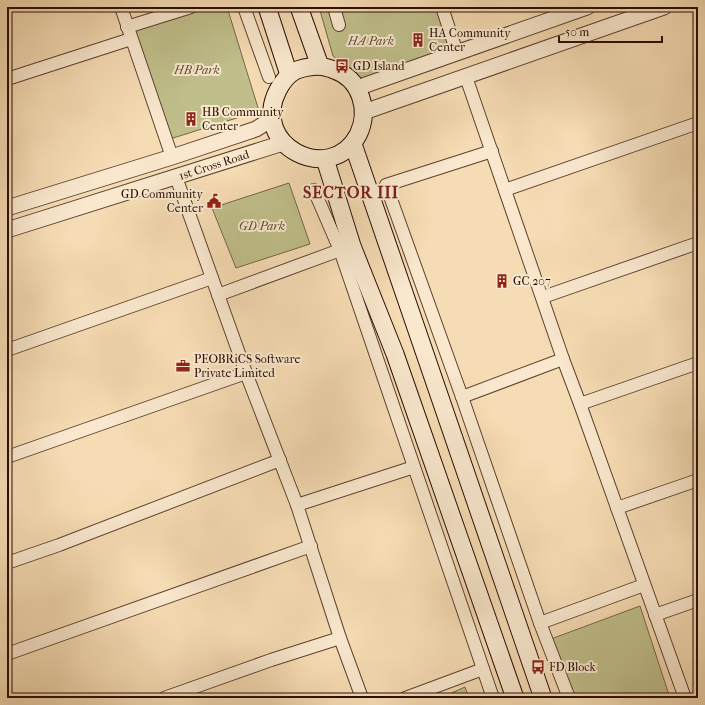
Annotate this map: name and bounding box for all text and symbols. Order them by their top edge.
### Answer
scale bar [559,18,662,44]
text: 50 m [565,25,589,39]
place label: HA Community Center [429,26,511,54]
building icon: HA Community Center [410,32,426,48]
park label: HA Park [347,34,394,48]
bus stop icon: GD Island [334,58,350,74]
place label: GD Island [353,59,405,73]
park label: HB Park [173,63,220,77]
place label: HB Community Center [202,105,284,133]
building icon: HB Community Center [183,111,199,127]
street label: 1st Cross Road [177,147,251,183]
district label: SECTOR III [303,183,399,202]
place label: GD Community Center [121,187,204,215]
public building icon: GD Community Center [206,193,222,209]
park label: GD Park [239,219,285,233]
building icon: GC 207 [494,273,510,289]
place label: GC 207 [513,274,551,288]
place label: PEOBRiCS Software Private Limited [194,352,300,380]
office icon: PEOBRiCS Software Private Limited [175,358,191,374]
bus stop icon: FD Block [530,659,546,675]
place label: FD Block [549,660,597,674]

